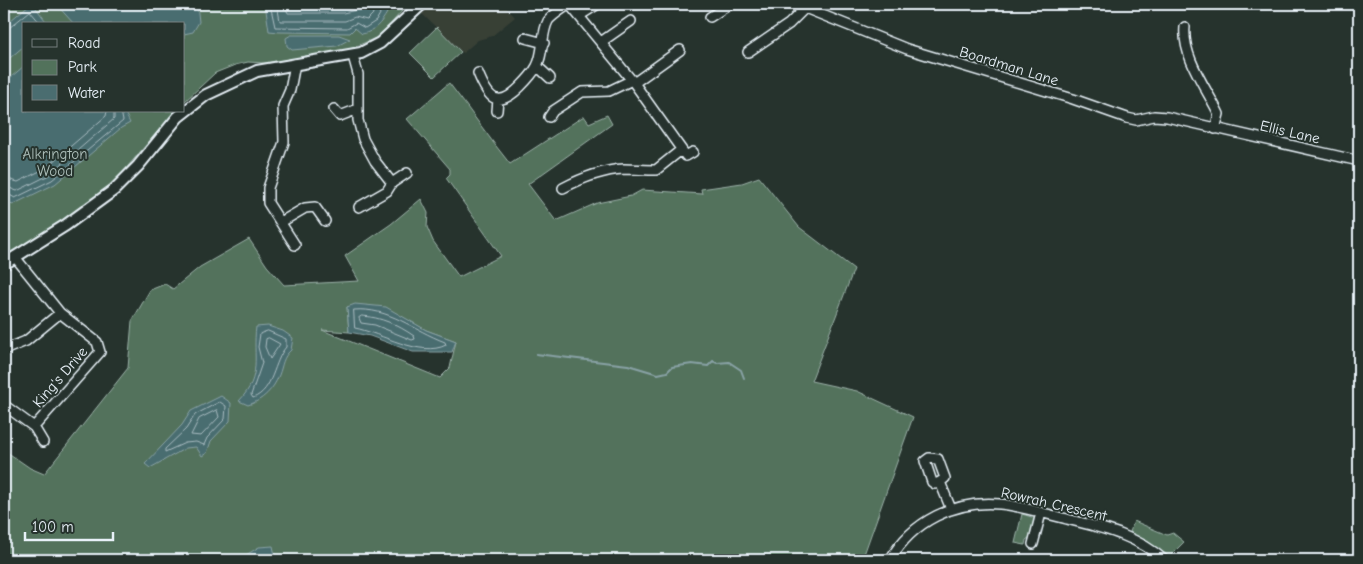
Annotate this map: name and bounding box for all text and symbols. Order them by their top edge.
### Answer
legend [22,22,185,112]
text: Road [68,34,100,52]
street label: Boardman Lane [957,42,1061,90]
text: Park [68,58,97,76]
text: Water [68,84,105,102]
street label: Ellis Lane [1258,116,1322,148]
park label: Alkrington Wood [23,145,87,180]
street label: King's Drive [29,343,92,411]
street label: Rowrah Crescent [999,483,1109,525]
scale bar [25,509,112,541]
text: 100 m [32,518,74,536]

